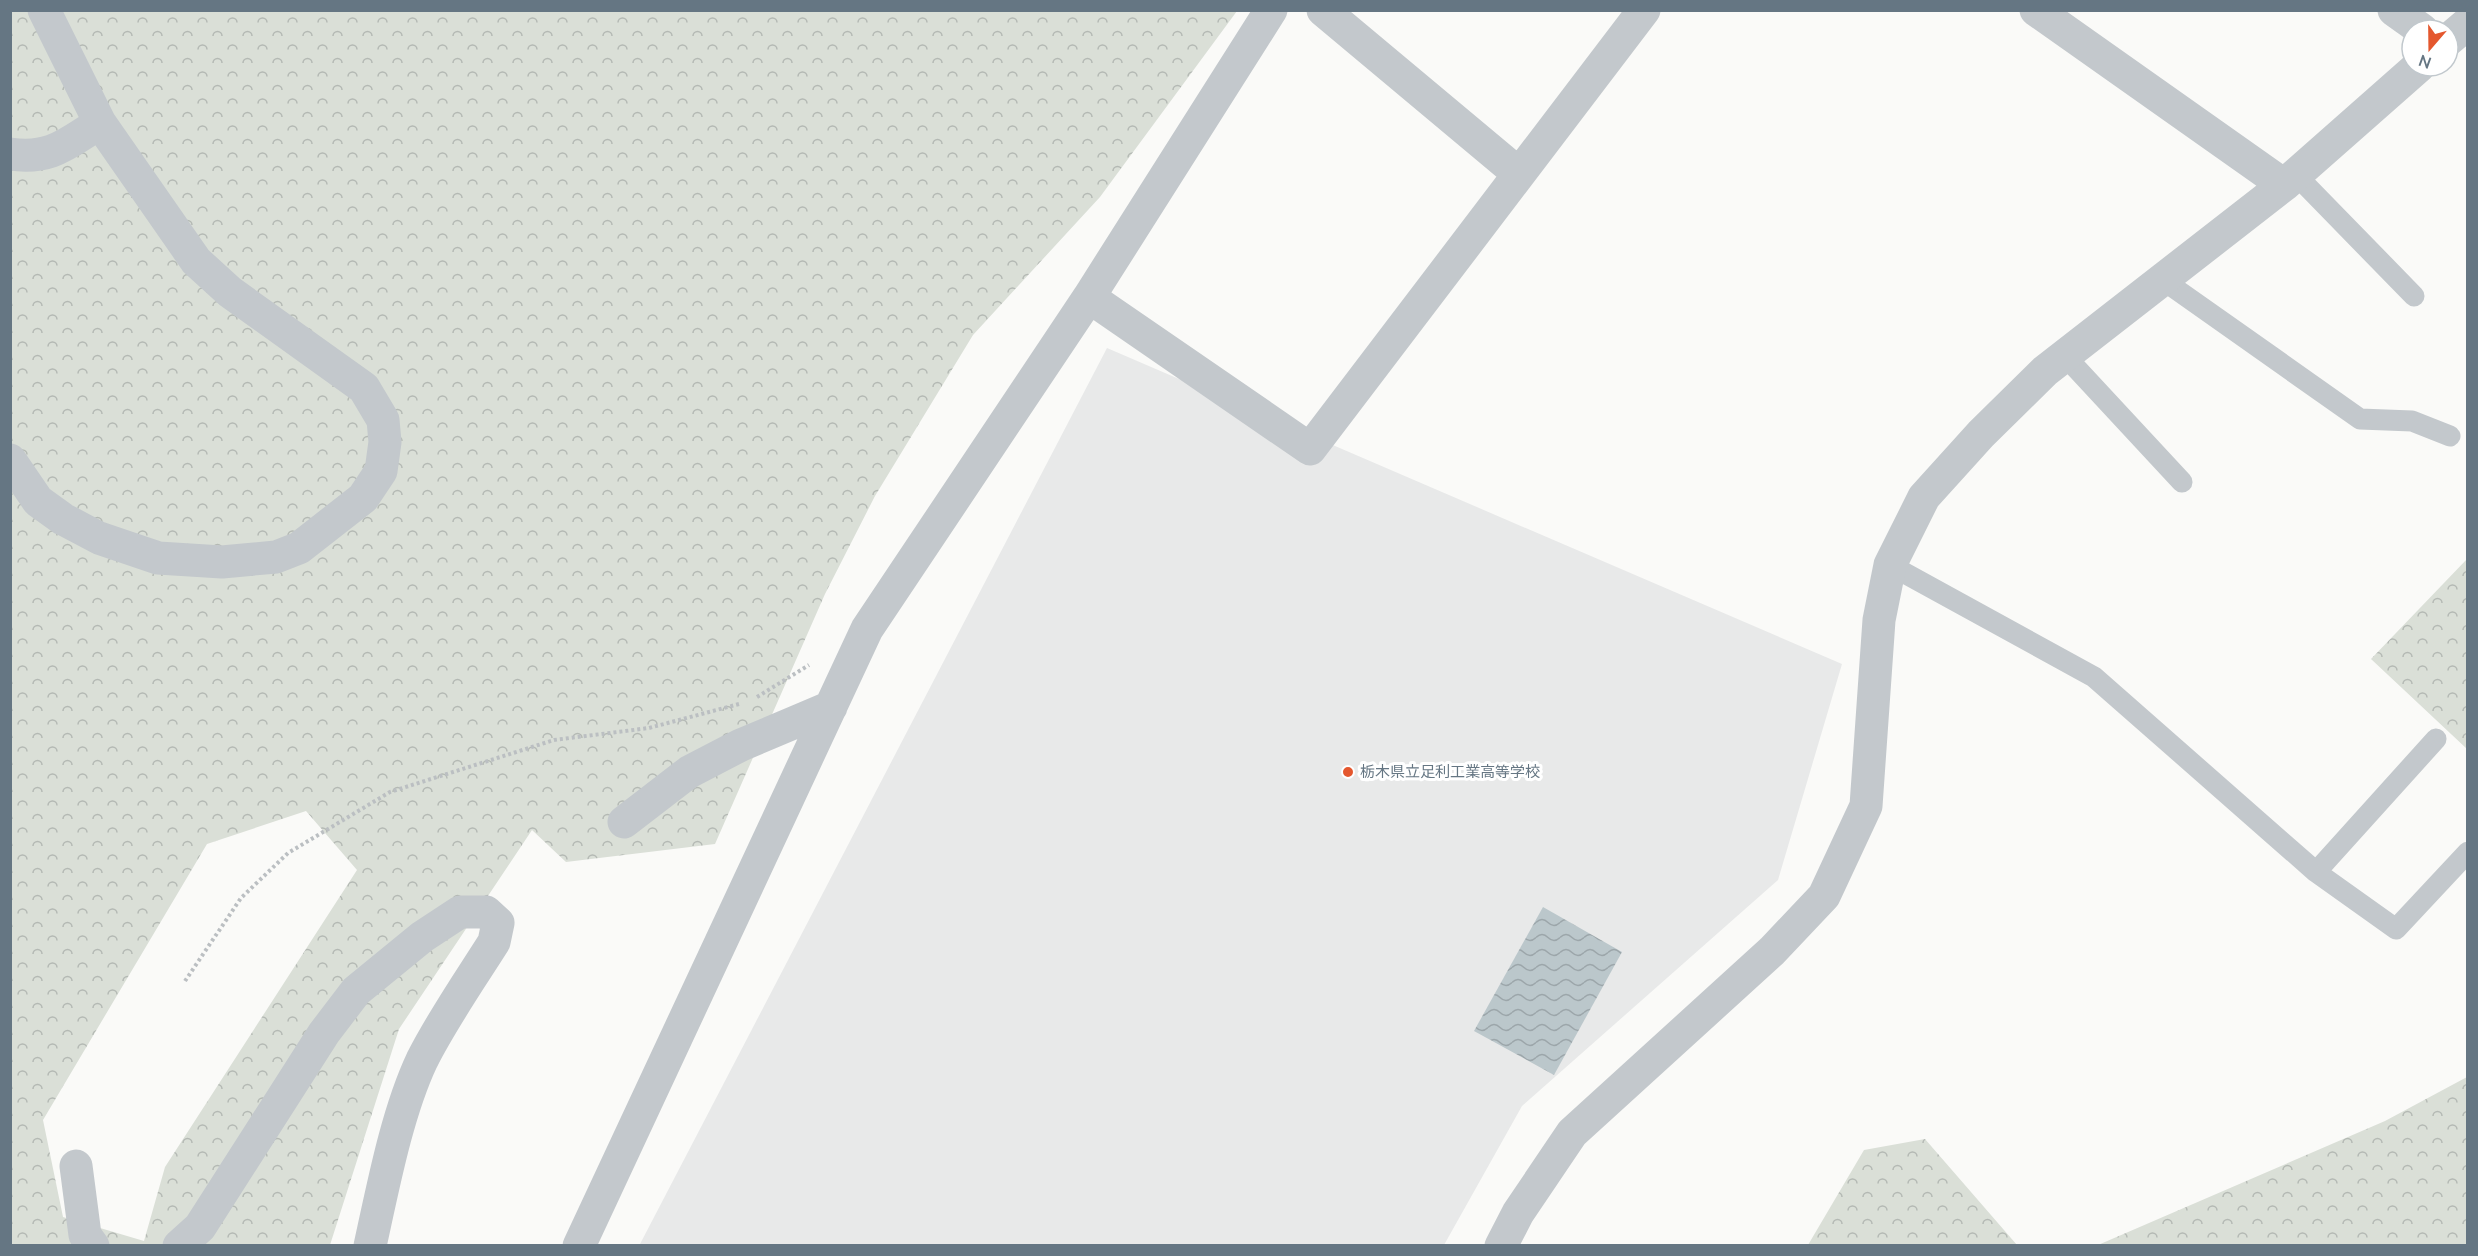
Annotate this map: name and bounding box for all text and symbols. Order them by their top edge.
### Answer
north arrow [2400,18,2460,78]
text: N [2416,49,2435,74]
place label: 栃木県立足利工業高等学校 [1360,762,1540,782]
marker: 栃木県立足利工業高等学校 [1341,765,1355,779]

